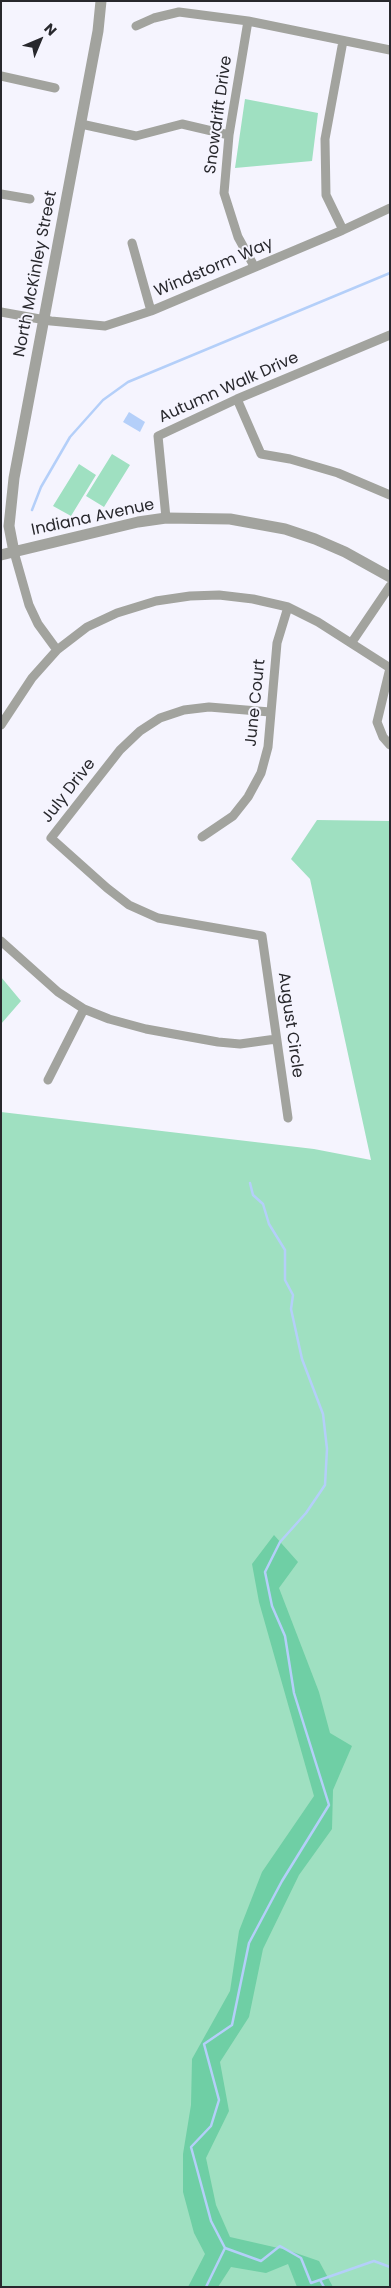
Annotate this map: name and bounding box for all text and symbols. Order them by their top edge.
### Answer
north arrow [15,15,65,65]
text: N [40,19,61,40]
street label: Snowdrift Drive [201,55,237,175]
street label: North McKinley Street [10,189,62,359]
street label: Windstorm Way [152,234,276,302]
street label: Autumn Walk Drive [156,349,302,427]
street label: Indiana Avenue [30,496,156,540]
street label: June Court [242,658,270,748]
street label: July Drive [38,755,100,827]
street label: August Circle [273,971,307,1079]

